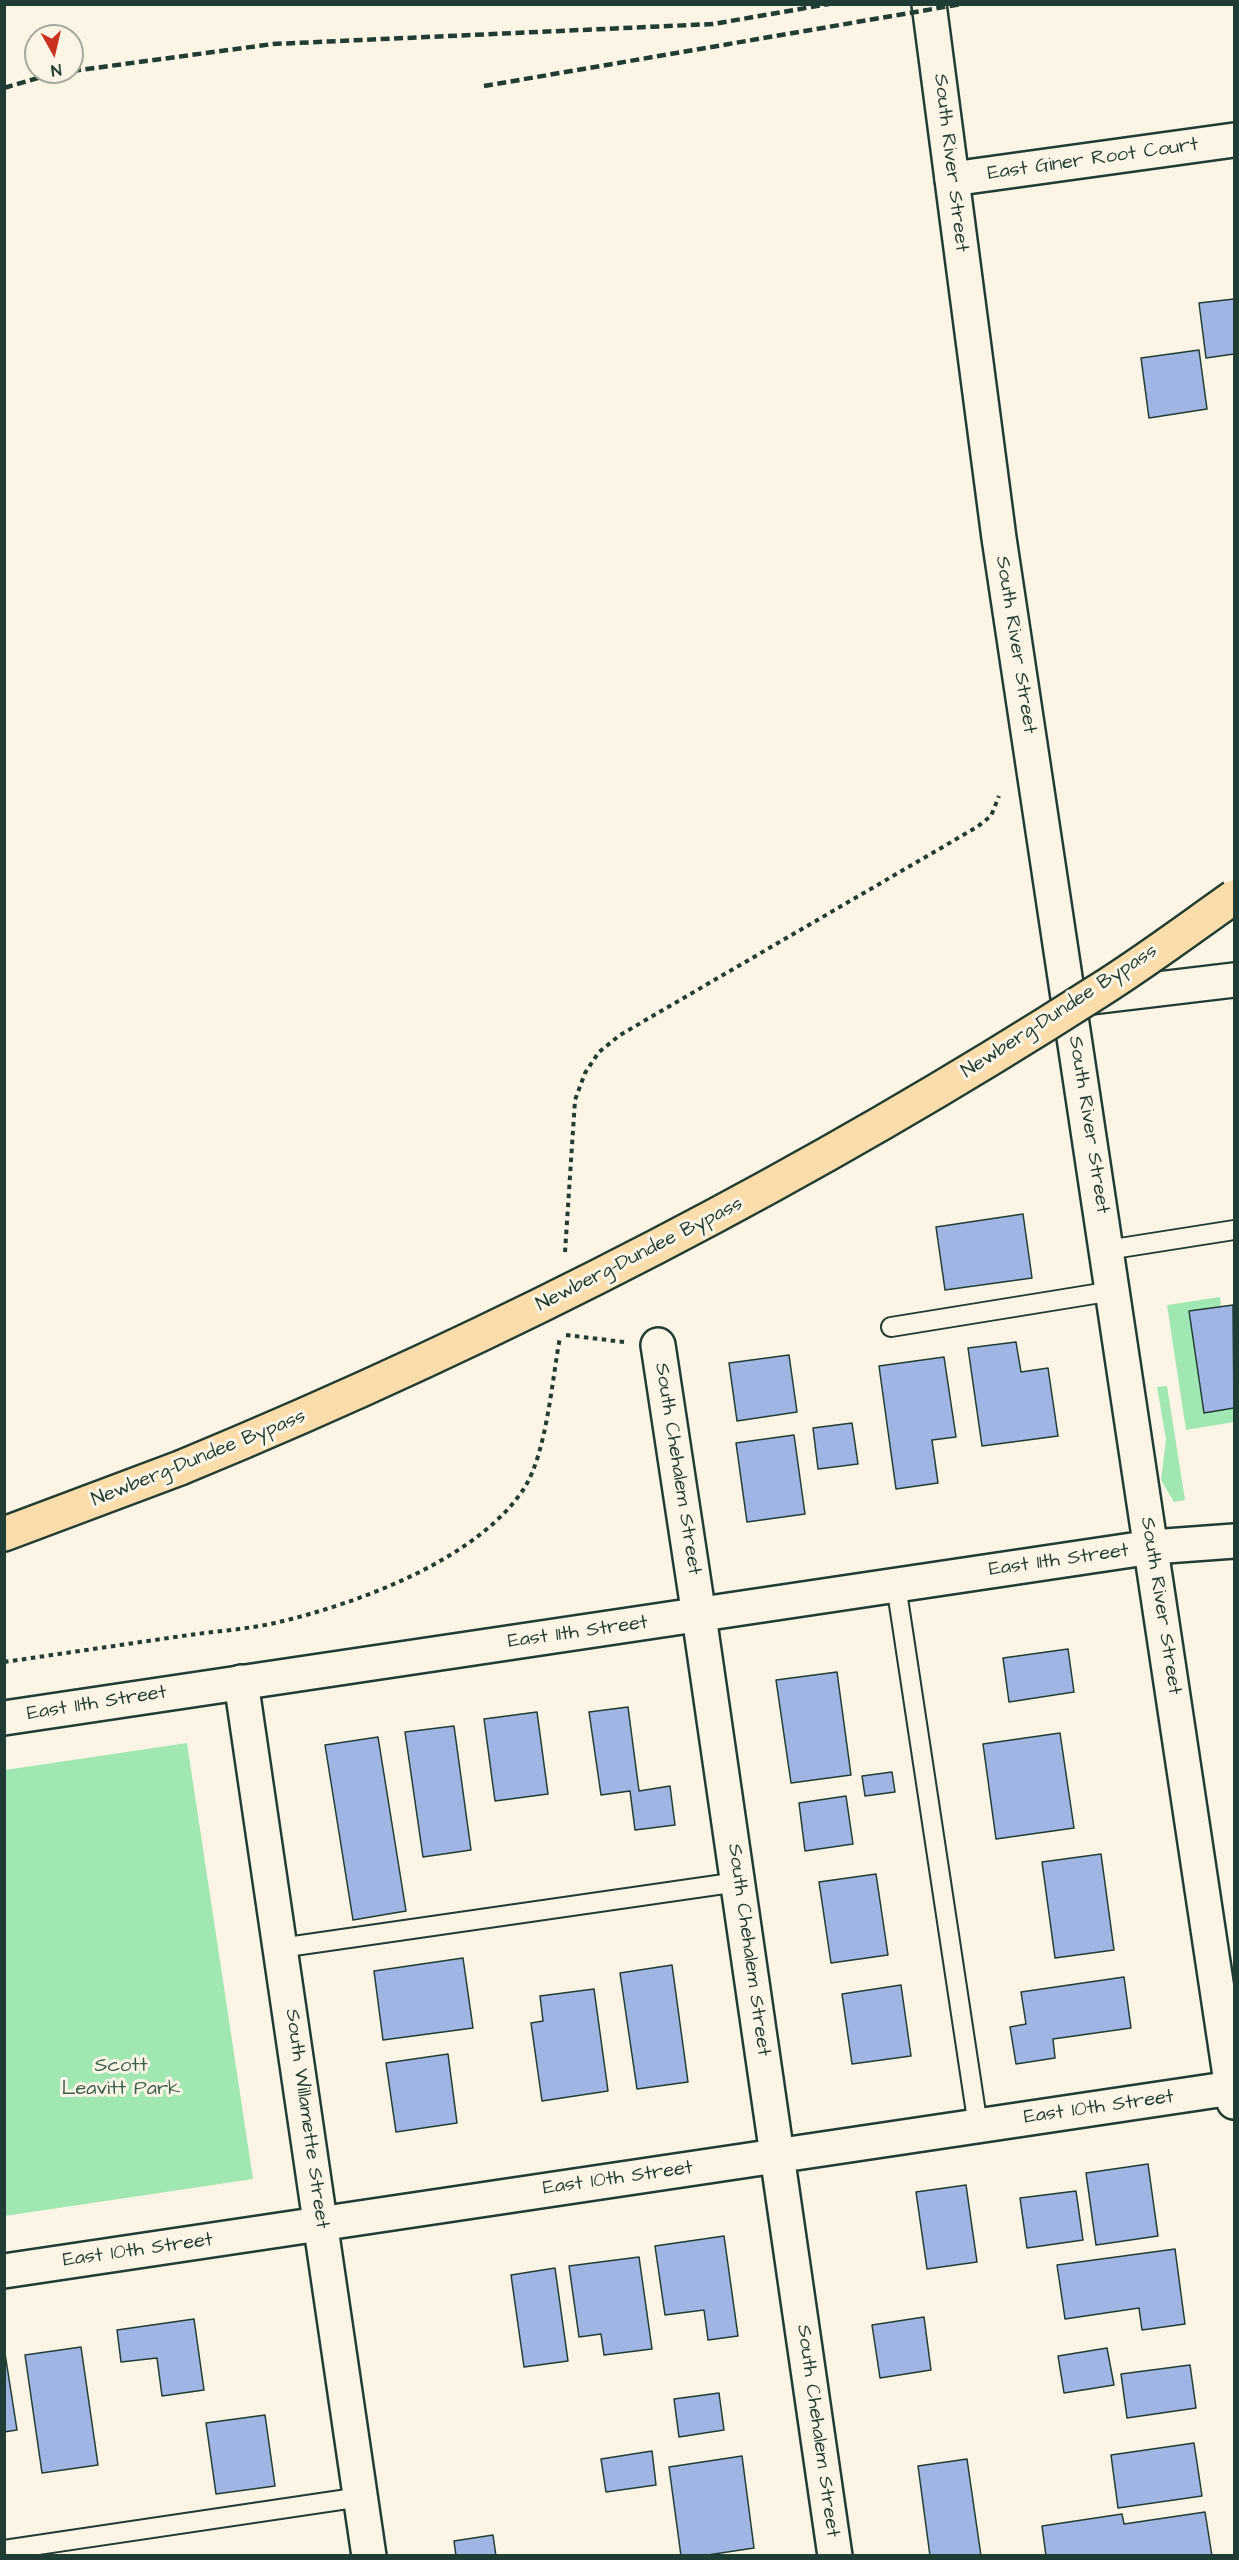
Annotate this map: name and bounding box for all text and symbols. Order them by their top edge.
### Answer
north arrow [24,24,84,84]
text: N [50,58,63,81]
street label: South River Street [927,72,973,254]
street label: East Giner Root Court [986,133,1200,187]
street label: South River Street [989,554,1041,736]
street label: Newberg-Dundee Bypass [958,940,1162,1084]
street label: South River Street [1062,1034,1114,1216]
street label: Newberg-Dundee Bypass [533,1192,747,1318]
street label: South Chehalem Street [648,1361,706,1577]
street label: Newberg-Dundee Bypass [88,1405,310,1513]
street label: South River Street [1134,1515,1186,1697]
street label: East 11th Street [988,1539,1130,1583]
street label: East 11th Street [507,1611,649,1655]
street label: East 11th Street [26,1681,168,1727]
street label: South Chehalem Street [721,1842,775,2058]
street label: South Willamette Street [279,2008,333,2230]
park label: Scott Leavitt Park [62,2055,180,2102]
street label: East 10th Street [1023,2086,1175,2130]
street label: East 10th Street [542,2157,694,2201]
street label: East 10th Street [62,2229,214,2273]
street label: South Chehalem Street [790,2323,844,2539]

